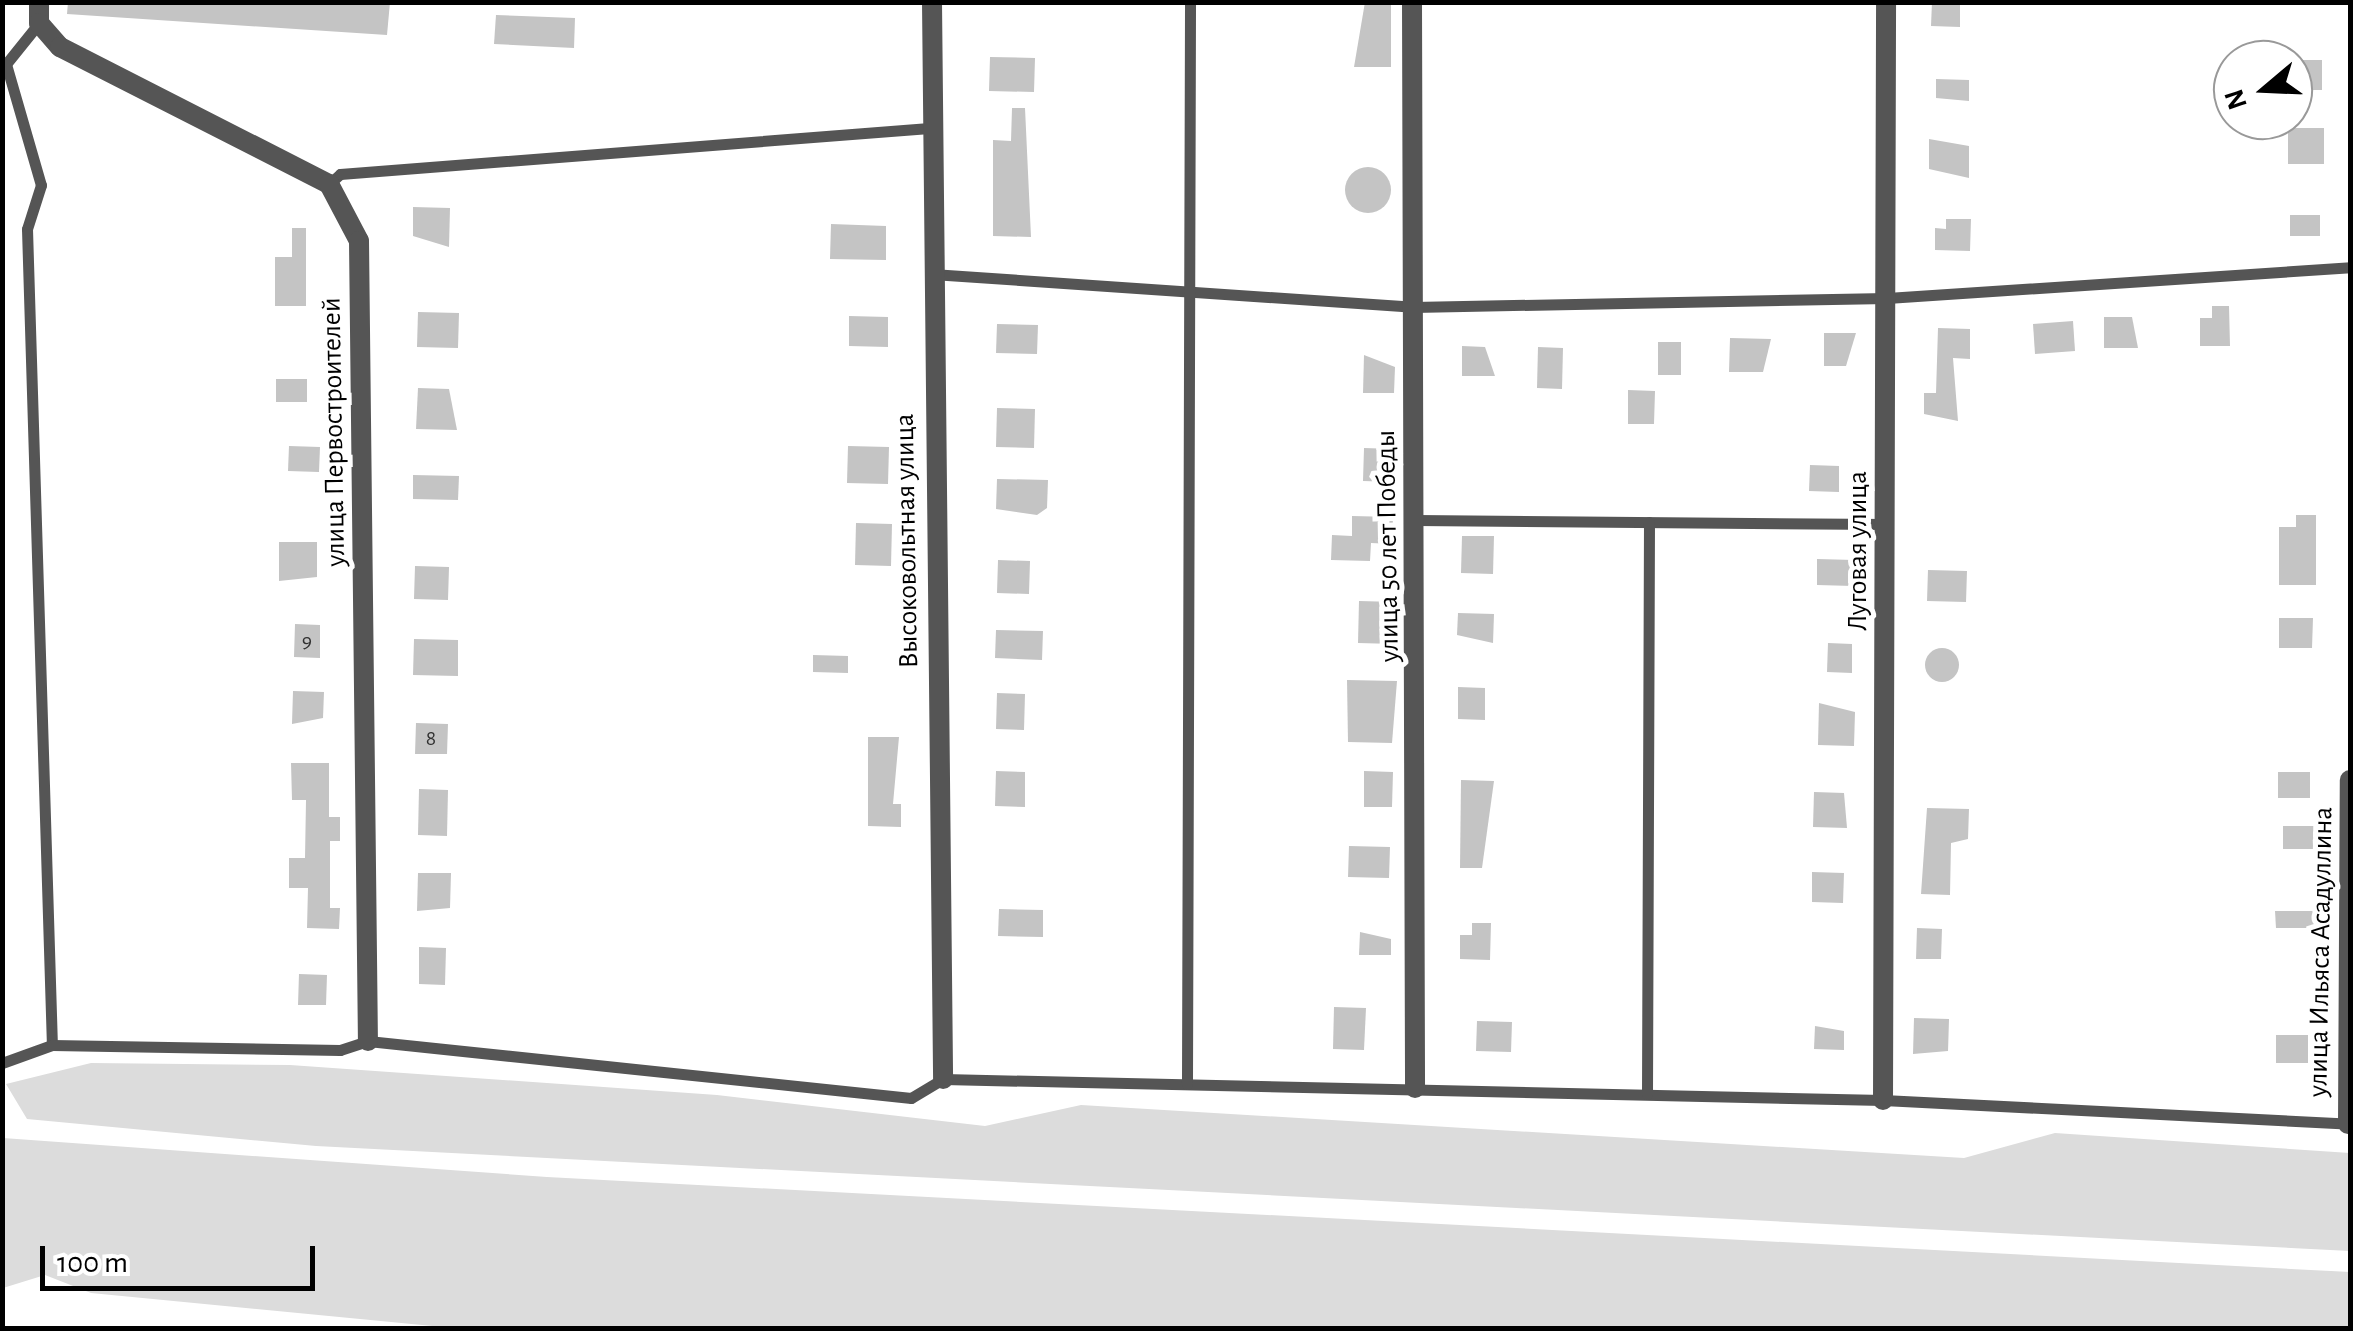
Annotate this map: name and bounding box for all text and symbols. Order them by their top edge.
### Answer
north arrow [2213,40,2313,140]
text: N [2220,85,2253,113]
street label: улица Первостроителей [315,297,353,567]
street label: Высоковольтная улица [888,413,926,669]
street label: улица 50 лет Победы [1369,429,1407,663]
street label: Луговая улица [1841,471,1875,631]
house number: 9 [302,628,312,654]
house number: 8 [426,726,436,752]
street label: улица Ильяса Асадуллина [2302,807,2340,1097]
scale bar [45,1226,320,1288]
text: 100 m [57,1248,128,1278]

